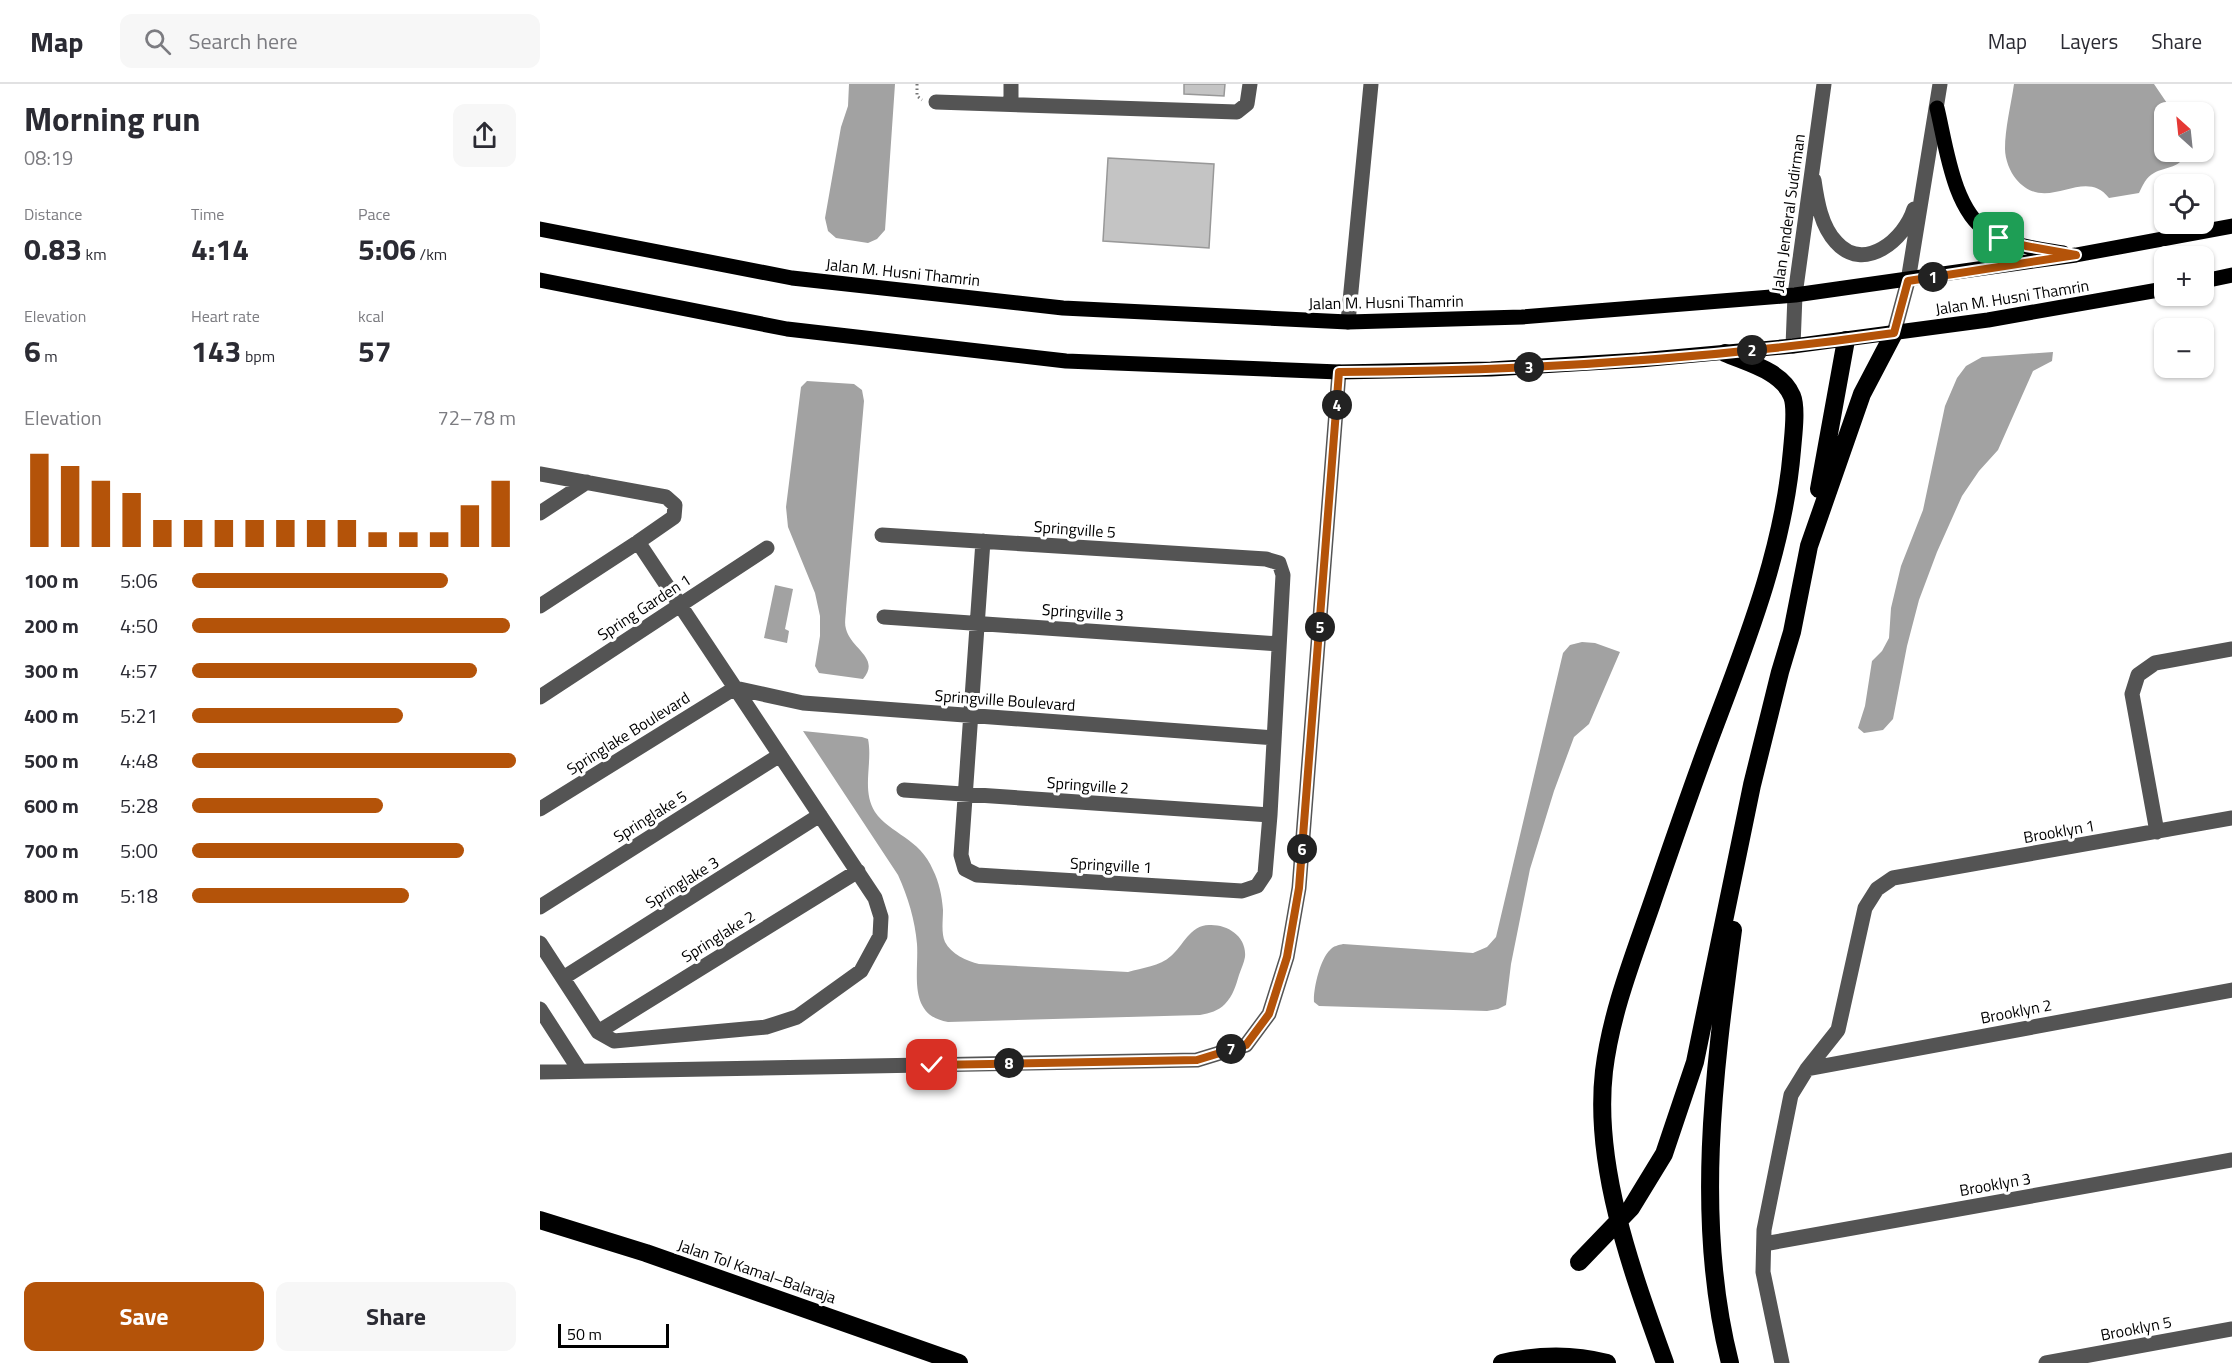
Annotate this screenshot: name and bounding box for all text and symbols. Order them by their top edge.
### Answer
search box [120,14,540,68]
text: Map [30,20,84,63]
text: Search here [189,24,298,58]
icon: search [141,25,174,58]
text: Map [1988,25,2027,57]
text: Layers [2060,25,2118,57]
text: Share [2151,25,2202,57]
text: Morning run [24,94,201,144]
north arrow [2154,102,2214,162]
map controls [2154,102,2214,378]
button: share [453,104,516,167]
street label: Jalan Jenderal Sudirman [1765,132,1811,294]
text: 08:19 [24,142,73,173]
button: locate [2154,174,2214,234]
text: Distance [24,202,82,226]
text: Time [191,202,224,226]
text: Pace [358,202,390,226]
pin [1973,212,2024,263]
icon: arrive [1982,221,2015,254]
text: 0.83 [24,226,82,272]
text: 4:14 [191,226,249,272]
text: 5:06 [358,226,416,272]
text: km [82,242,107,266]
text: /km [416,242,447,266]
button: + [2154,246,2214,306]
street label: Jalan M. Husni Thamrin [825,252,981,292]
pin: 1 [1918,262,1948,292]
text: 1 [1929,265,1937,289]
street label: Jalan M. Husni Thamrin [1933,273,2091,321]
street label: Jalan M. Husni Thamrin [1308,289,1464,315]
text: Elevation [24,304,86,328]
text: Heart rate [191,304,260,328]
text: kcal [358,304,384,328]
button: − [2154,318,2214,378]
text: 6 [24,328,41,374]
text: 143 [191,328,241,374]
text: 57 [358,328,392,374]
pin: 2 [1737,335,1767,365]
text: 2 [1748,338,1756,362]
text: m [41,344,58,368]
text: bpm [241,344,275,368]
pin: 3 [1514,352,1544,382]
text: 3 [1525,355,1533,379]
pin: 4 [1322,390,1352,420]
text: 4 [1333,393,1341,417]
text: Elevation [24,402,102,433]
text: 72–78 m [437,402,516,433]
street label: Springville 5 [1033,514,1117,544]
text: 100 m [24,565,79,596]
text: 5:06 [120,565,158,596]
street label: Spring Garden 1 [592,568,696,646]
street label: Springville 3 [1041,597,1125,627]
text: 200 m [24,610,79,641]
text: 4:50 [120,610,158,641]
pin: 5 [1305,612,1335,642]
text: 5 [1316,615,1324,639]
text: 300 m [24,655,79,686]
text: 4:57 [120,655,158,686]
street label: Springville Boulevard [934,683,1076,717]
street label: Springlake Boulevard [562,685,694,781]
text: 400 m [24,700,79,731]
text: 5:21 [120,700,158,731]
text: 500 m [24,745,79,776]
text: 4:48 [120,745,158,776]
street label: Springville 2 [1046,770,1130,800]
street label: Springlake 5 [609,784,691,848]
text: 600 m [24,790,79,821]
text: 5:28 [120,790,158,821]
street label: Brooklyn 1 [2021,813,2097,849]
pin: 6 [1287,834,1317,864]
text: 700 m [24,835,79,866]
text: 5:00 [120,835,158,866]
text: 6 [1298,837,1306,861]
street label: Springlake 3 [641,850,723,914]
street label: Springville 1 [1069,851,1153,879]
text: 800 m [24,880,79,911]
text: 5:18 [120,880,158,911]
street label: Springlake 2 [677,904,759,968]
street label: Brooklyn 2 [1978,992,2054,1030]
pin: 7 [1216,1034,1246,1064]
text: 7 [1227,1037,1235,1061]
pin [906,1039,957,1090]
icon: check [915,1048,948,1081]
pin: 8 [994,1048,1024,1078]
text: 8 [1005,1051,1013,1075]
street label: Brooklyn 3 [1957,1166,2033,1202]
street label: Jalan Tol Kamal–Balaraja [675,1233,839,1309]
button: Save [24,1282,264,1351]
button: Share [276,1282,516,1351]
street label: Brooklyn 5 [2098,1309,2174,1347]
scale bar [558,1321,669,1348]
text: 50 m [567,1322,602,1346]

